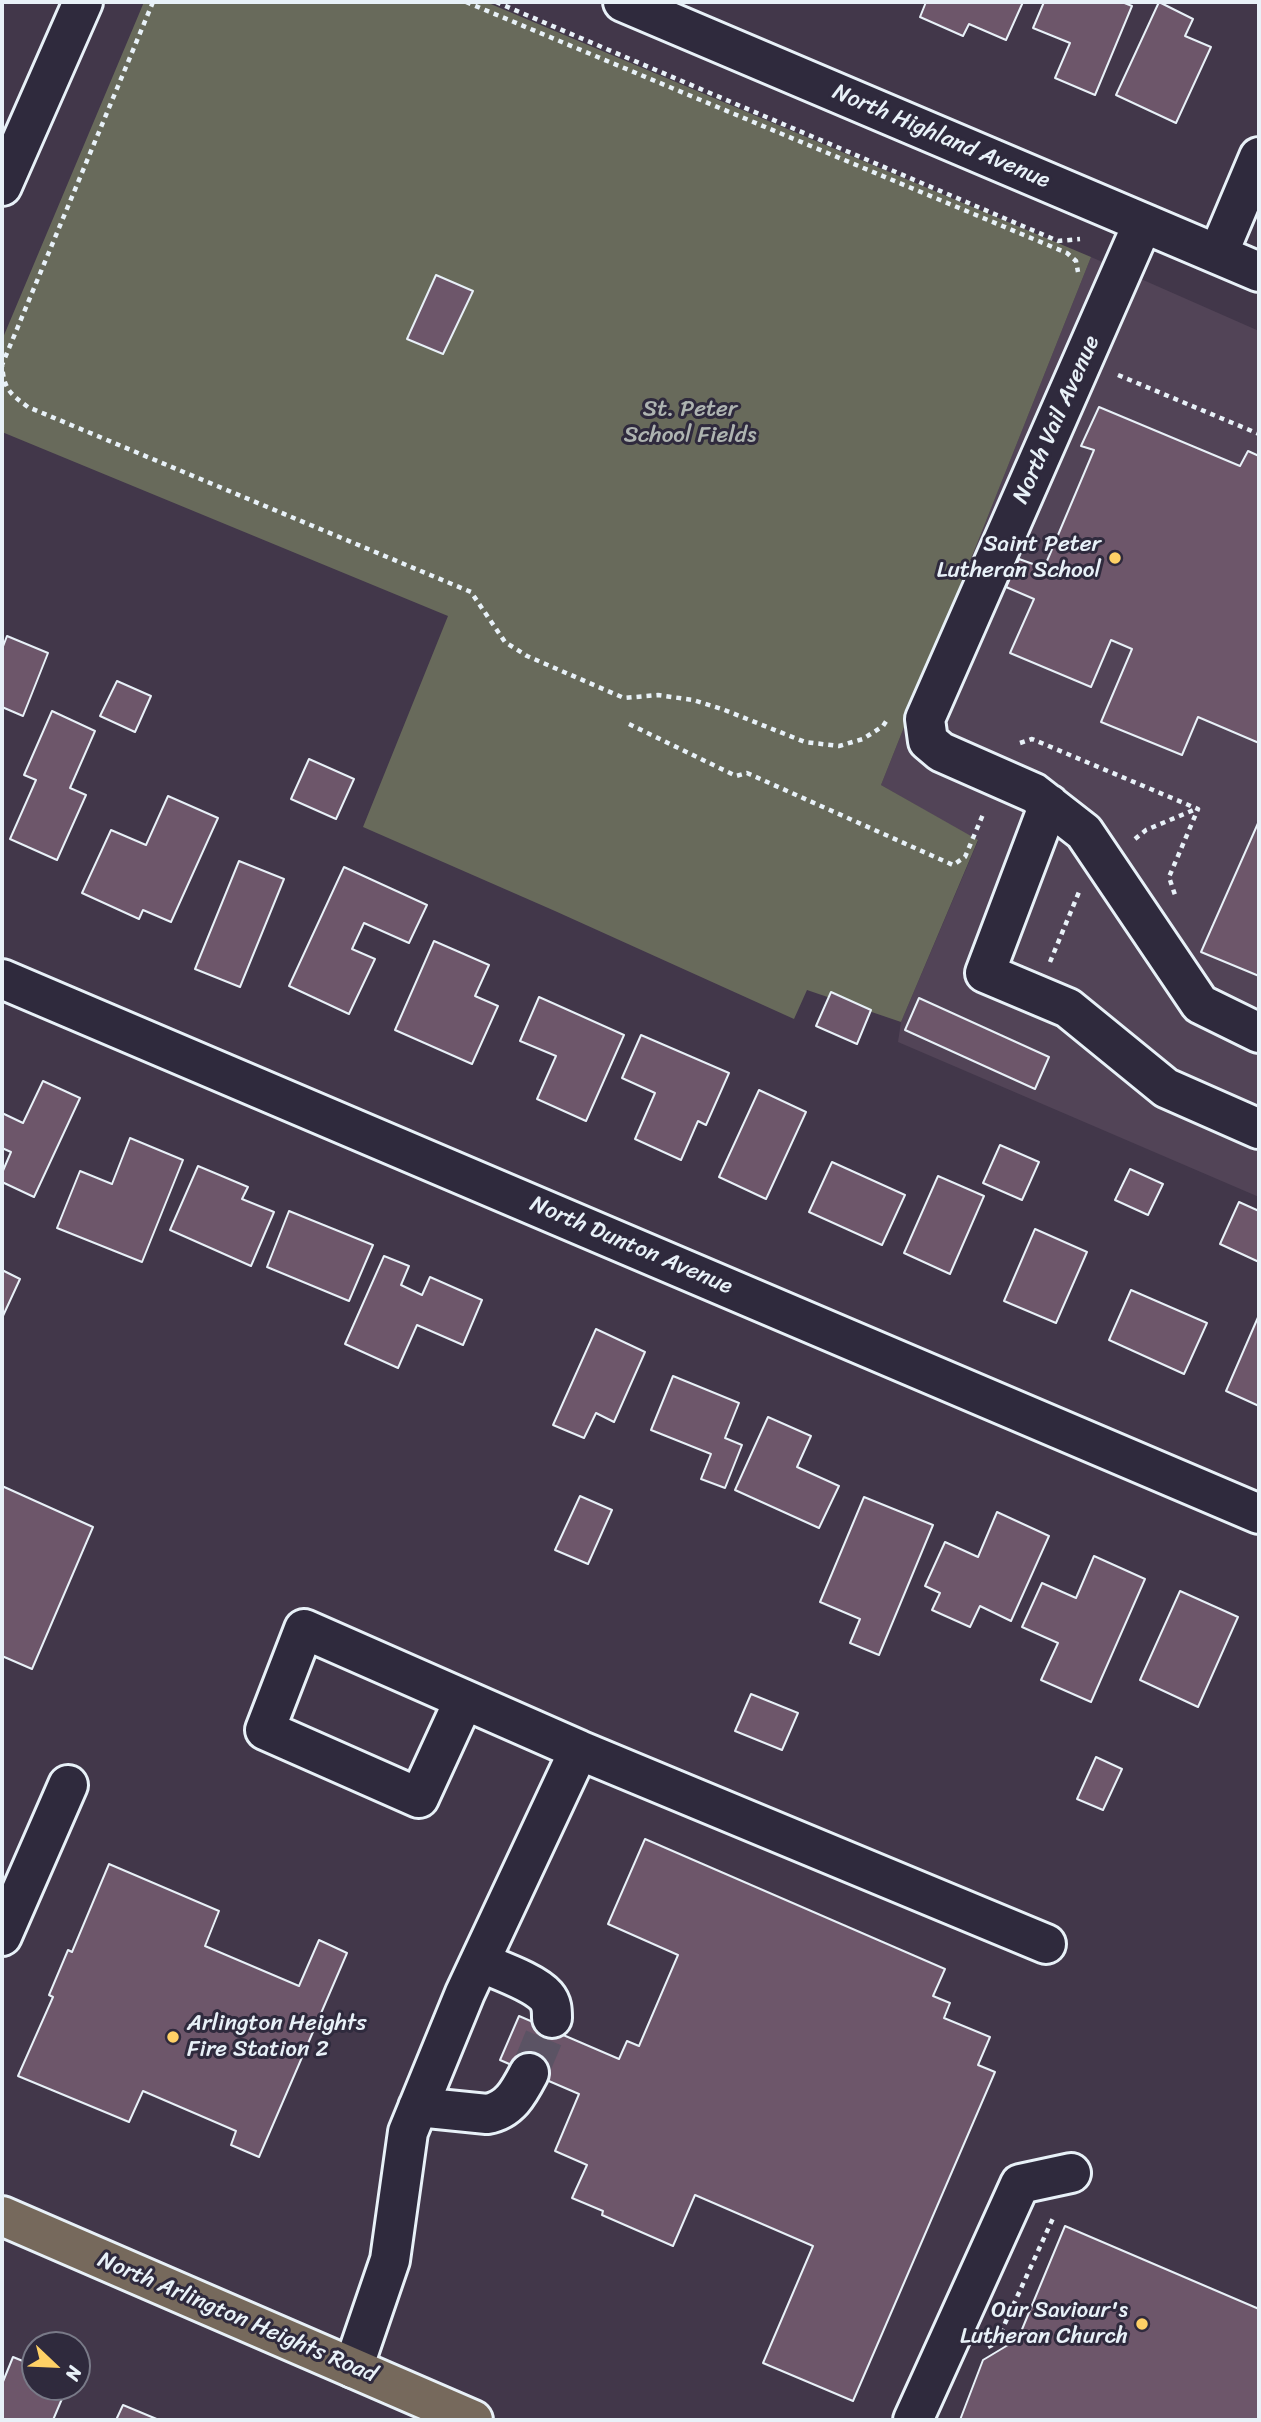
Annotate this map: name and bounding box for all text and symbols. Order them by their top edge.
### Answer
street label: North Highland Avenue [828,79,1054,195]
street label: North Vail Avenue [1008,332,1106,508]
park label: St. Peter School Fields [624,396,756,450]
place label: Saint Peter Lutheran School [937,531,1101,585]
marker: Saint Peter Lutheran School [1107,550,1123,566]
street label: North Dunton Avenue [526,1191,736,1301]
place label: Arlington Heights Fire Station 2 [187,2010,367,2064]
marker: Arlington Heights Fire Station 2 [165,2029,181,2045]
street label: North Arlington Heights Road [93,2247,381,2389]
place label: Our Saviour's Lutheran Church [960,2297,1128,2351]
marker: Our Saviour's Lutheran Church [1134,2316,1150,2332]
north arrow [21,2331,91,2401]
text: N [56,2361,92,2386]

